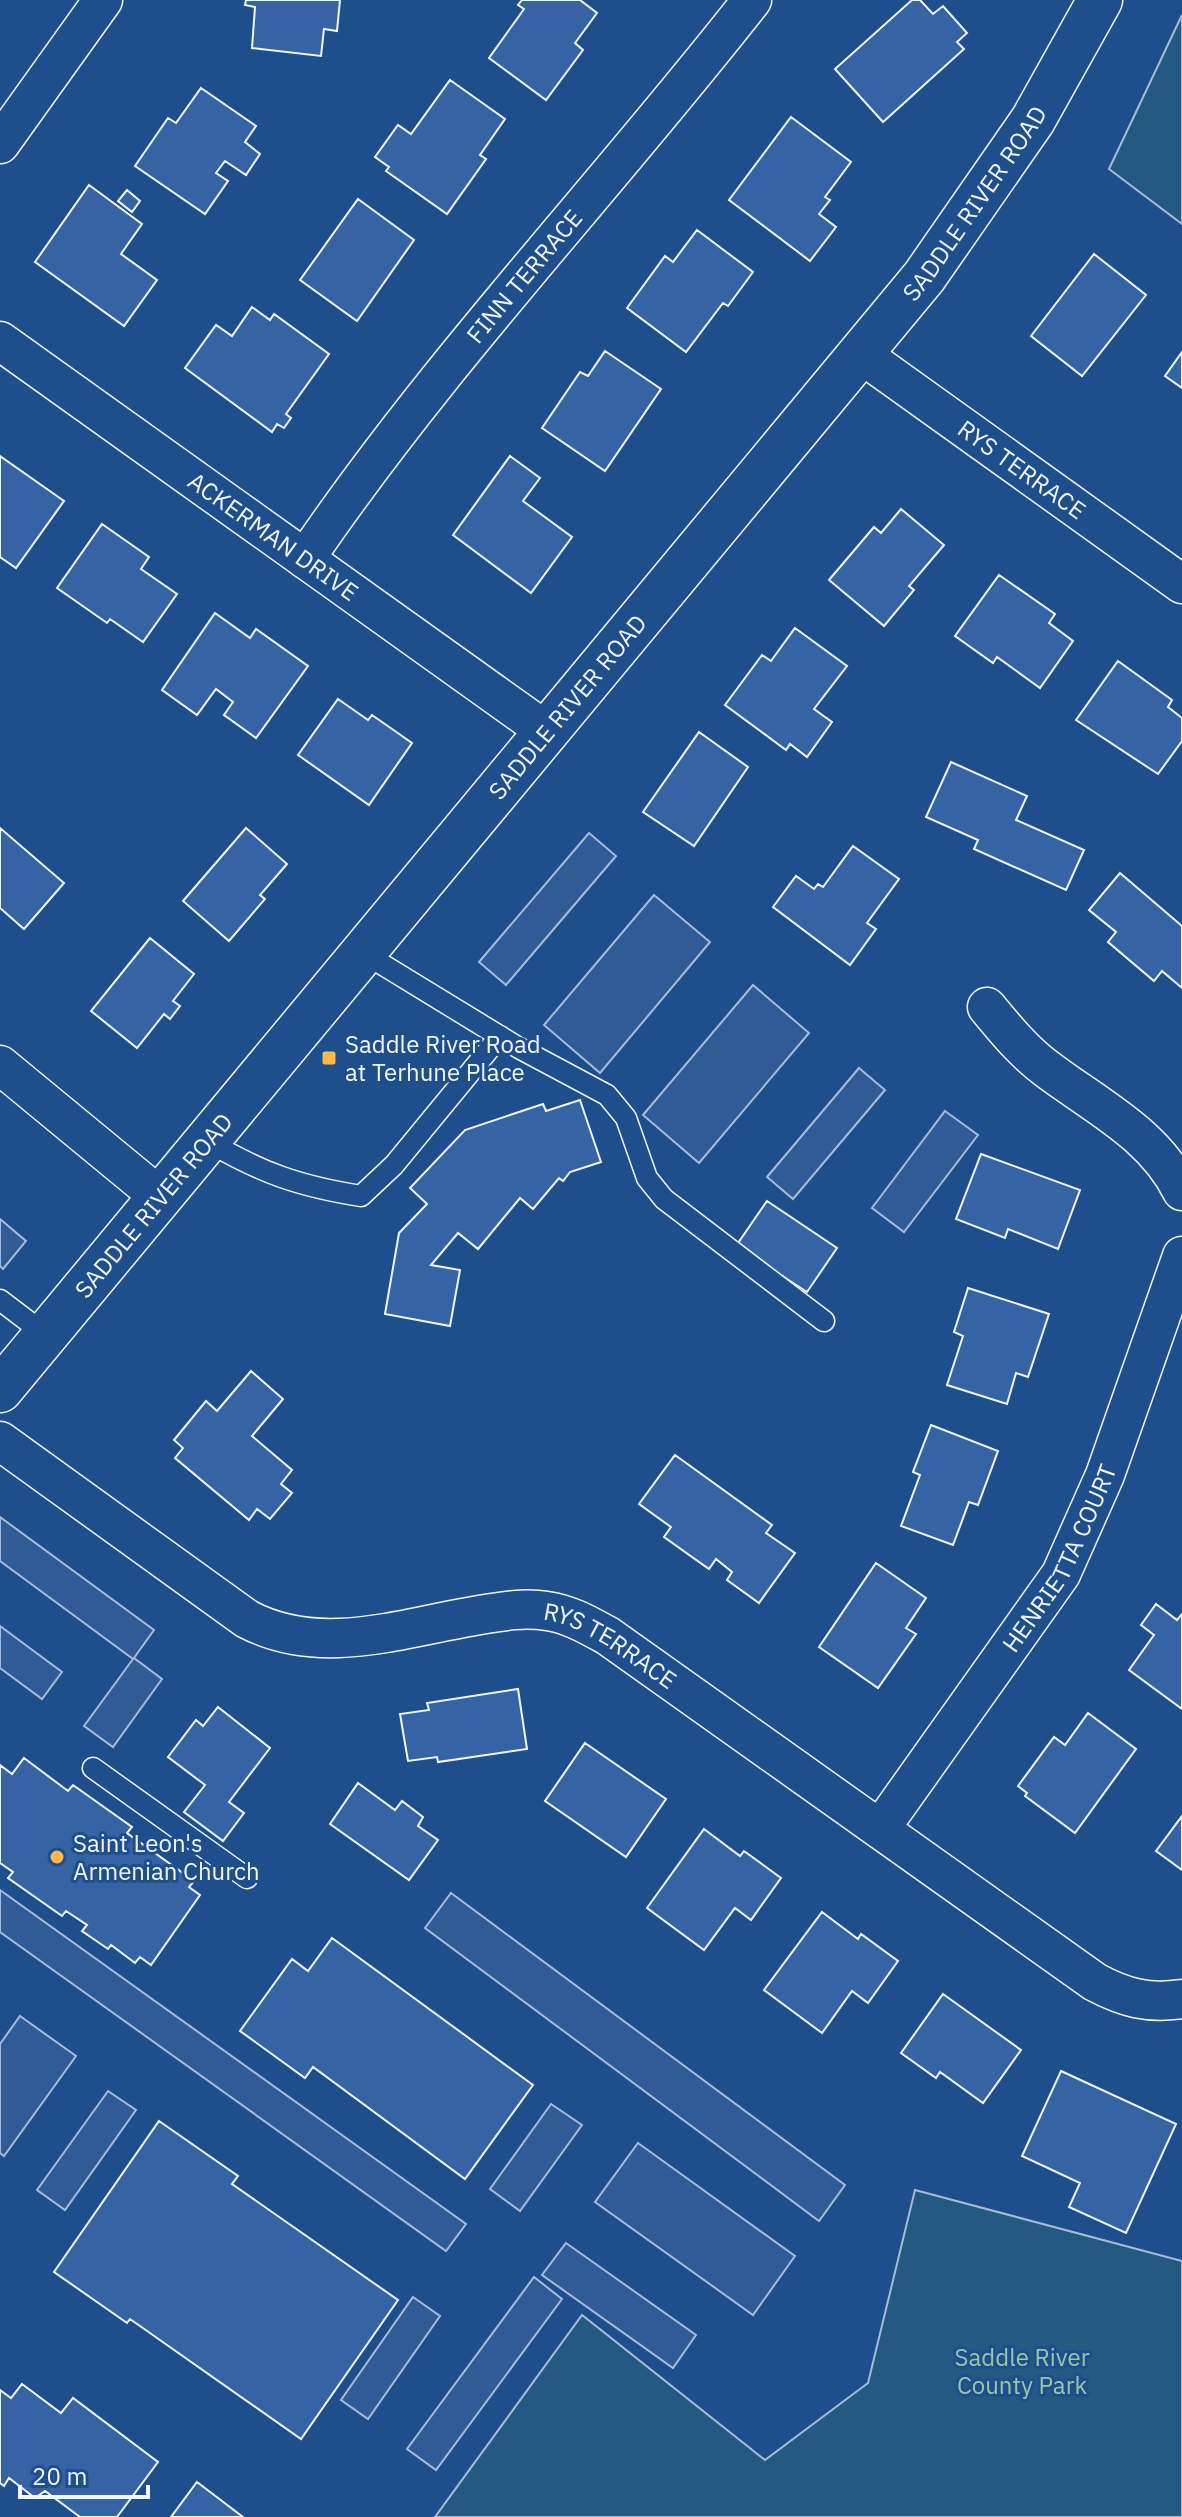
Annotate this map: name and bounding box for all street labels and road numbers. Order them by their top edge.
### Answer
street label: SADDLE RIVER ROAD [895,100,1054,307]
street label: FINN TERRACE [459,202,589,350]
street label: RYS TERRACE [952,413,1092,526]
street label: ACKERMAN DRIVE [182,465,365,608]
street label: SADDLE RIVER ROAD [481,608,653,806]
street label: SADDLE RIVER ROAD [67,1106,239,1305]
street label: HENRIETTA COURT [995,1460,1124,1658]
street label: RYS TERRACE [541,1595,683,1696]

